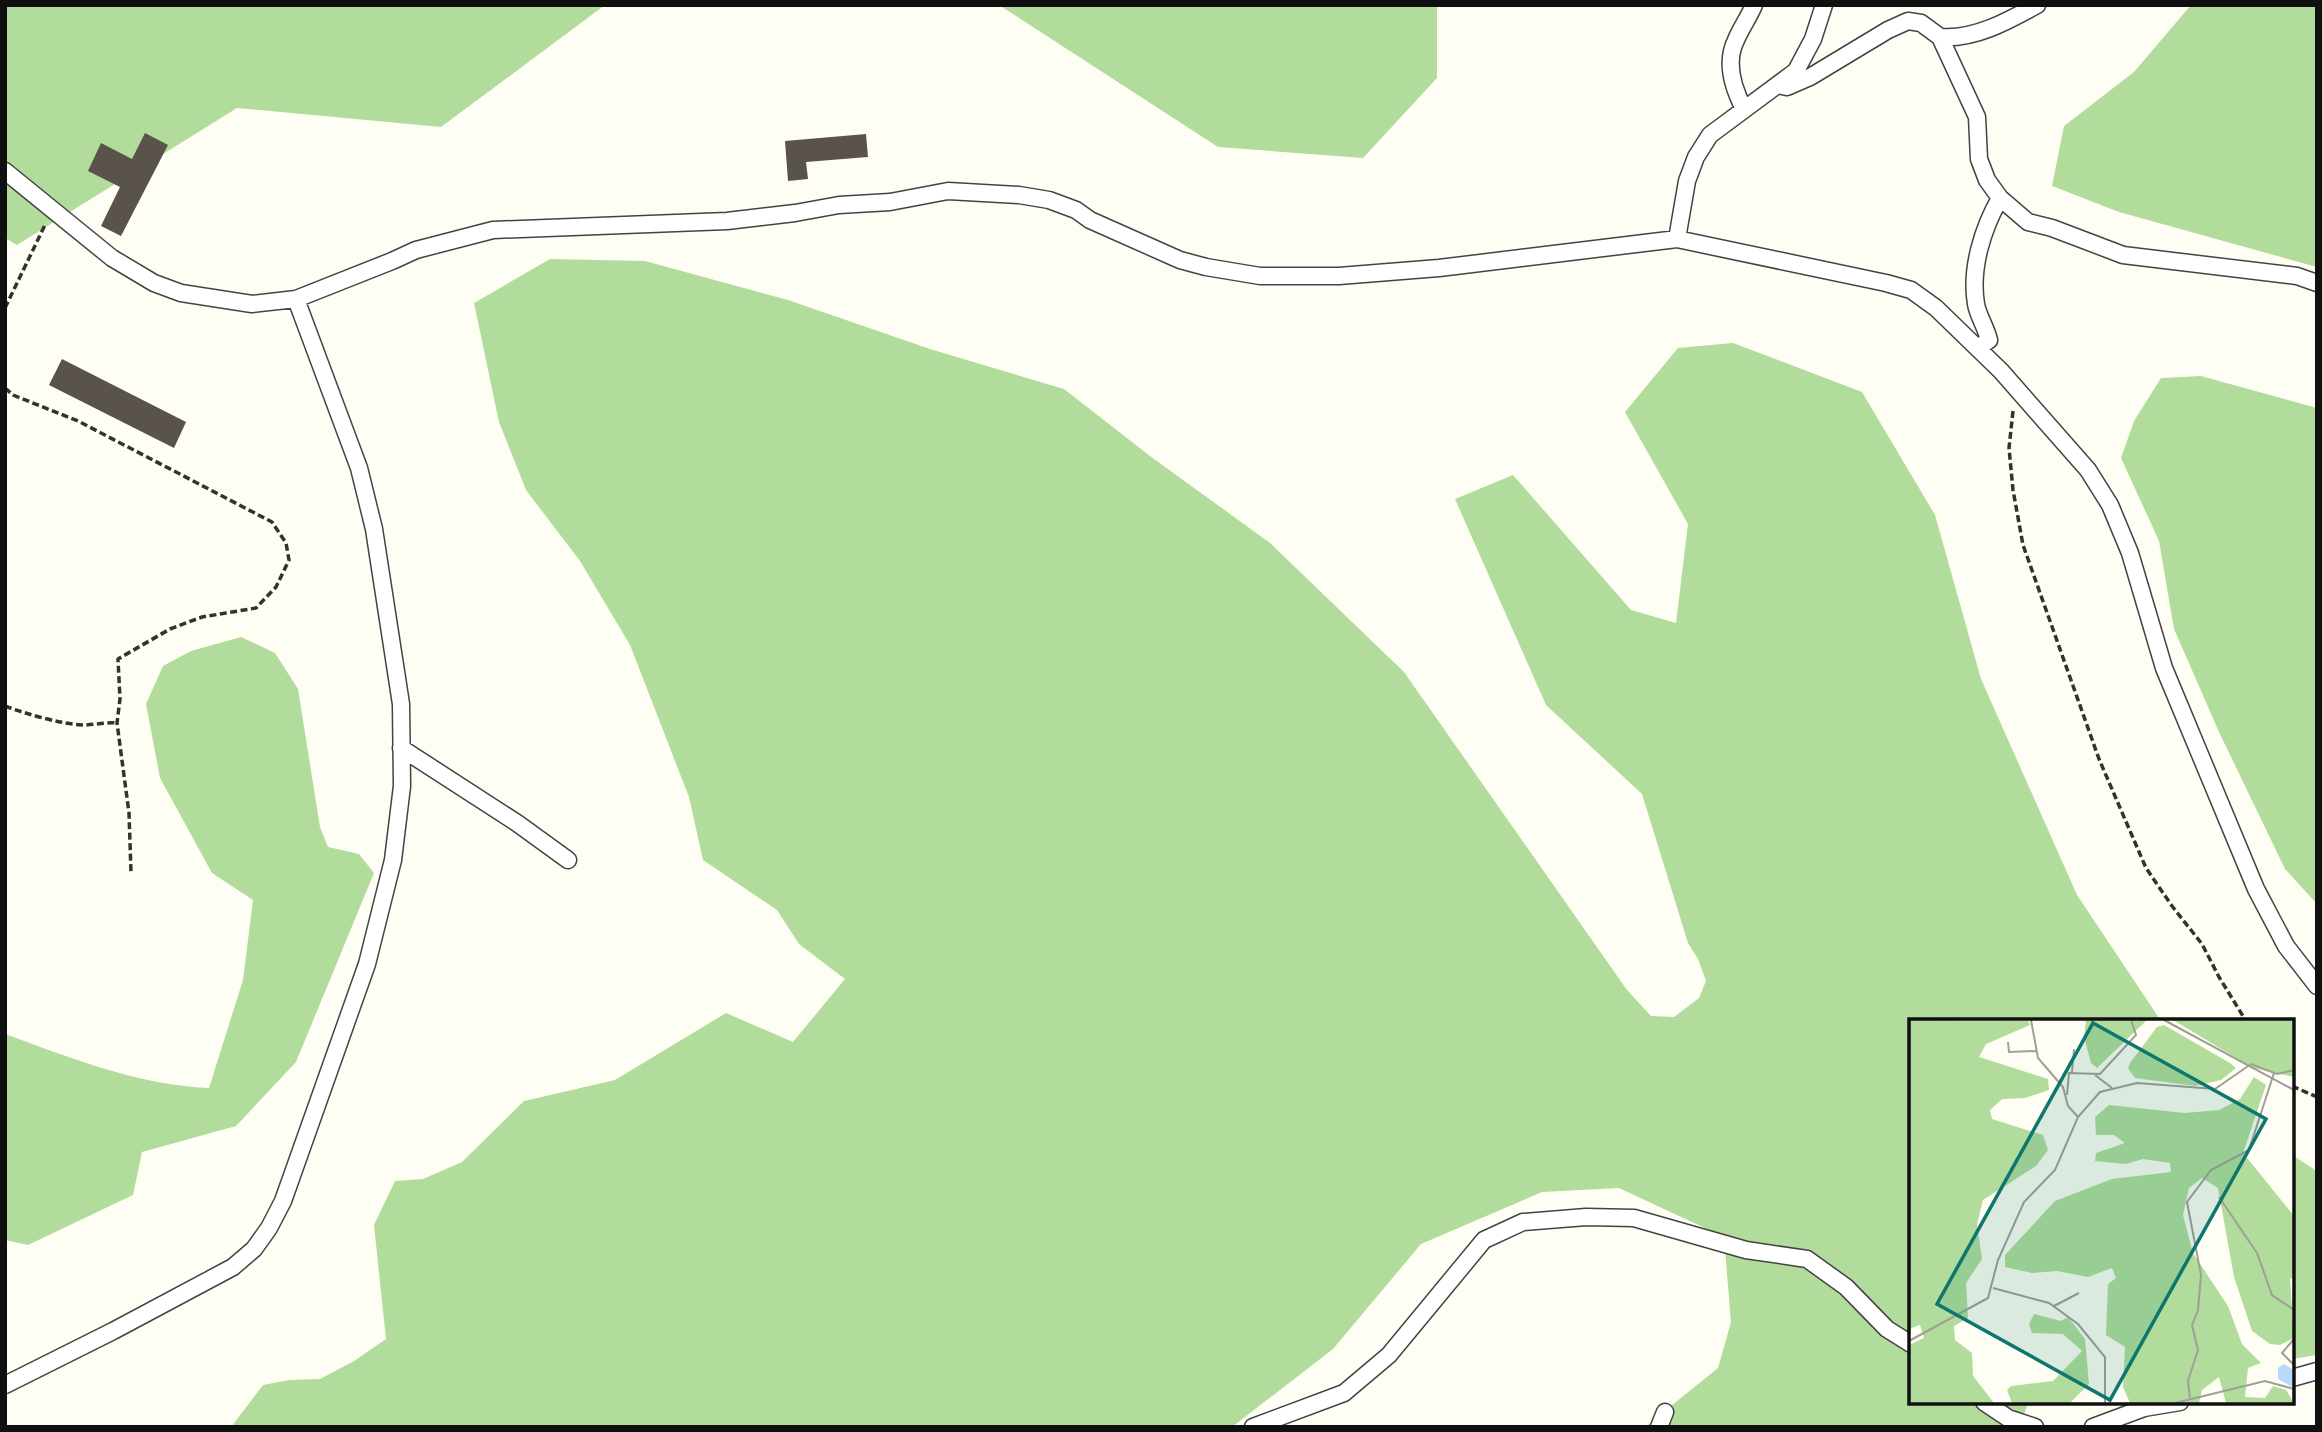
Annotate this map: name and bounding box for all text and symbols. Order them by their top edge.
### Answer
inset map [1909,1019,2294,1404]

